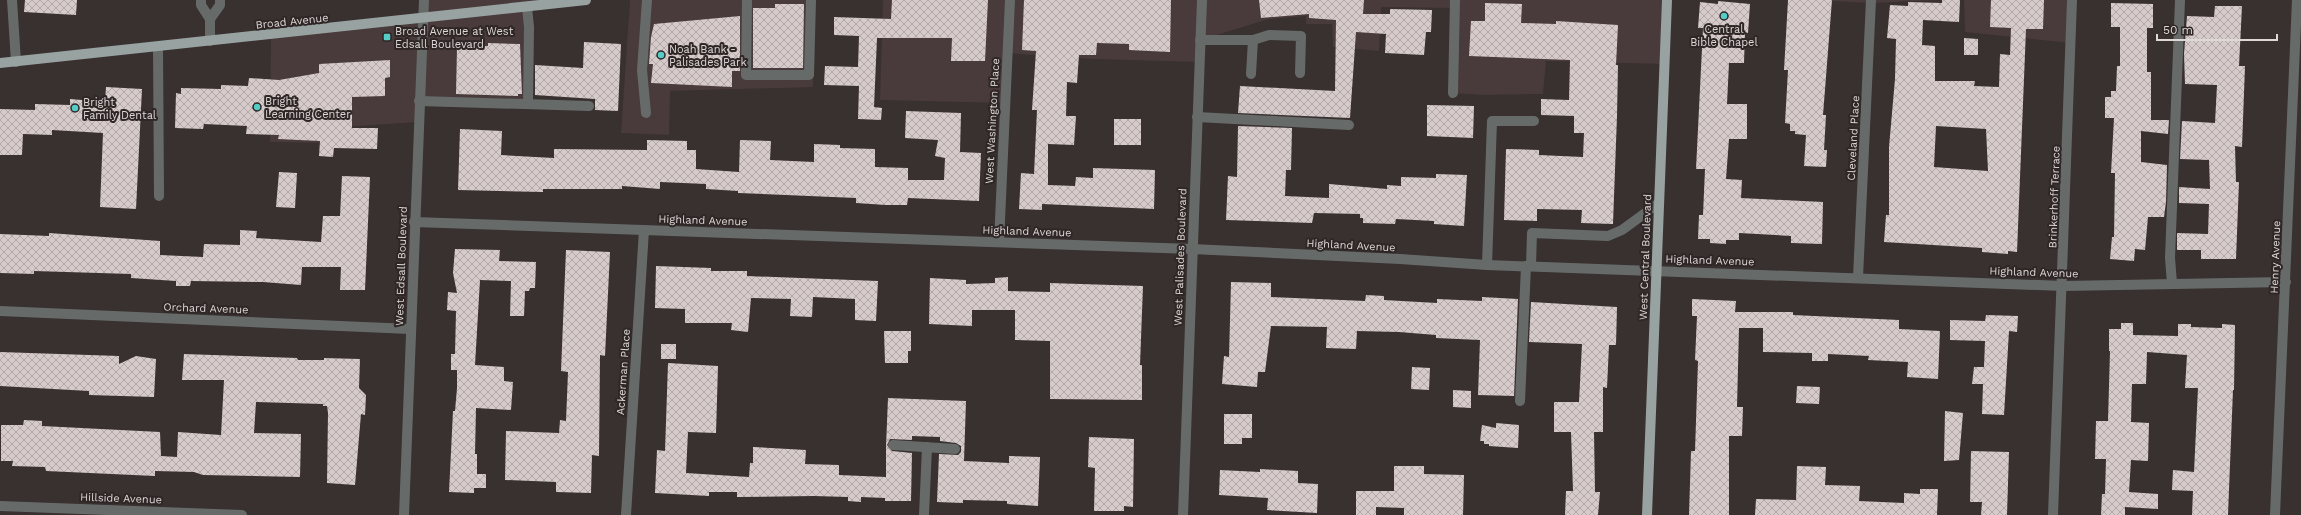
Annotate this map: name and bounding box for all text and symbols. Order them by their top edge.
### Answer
street label: Broad Avenue [255,11,329,32]
marker: Central Bible Chapel [1719,11,1729,21]
scale bar [2157,16,2277,42]
place label: Central Bible Chapel [1690,23,1758,49]
text: 50 m [2163,23,2193,37]
place label: Broad Avenue at West Edsall Boulevard [395,25,514,51]
marker: Broad Avenue at West Edsall Boulevard [382,32,392,42]
place label: Noah Bank - Palisades Park [669,43,747,69]
marker: Noah Bank - Palisades Park [656,50,666,60]
street label: West Washington Place [983,58,1002,184]
place label: Bright Learning Center [265,95,351,121]
street label: Cleveland Place [1845,95,1862,181]
place label: Bright Family Dental [83,96,157,122]
marker: Bright Learning Center [252,102,262,112]
marker: Bright Family Dental [70,103,80,113]
street label: Brinkerhoff Terrace [2046,146,2063,249]
street label: West Palisades Boulevard [1172,188,1189,326]
street label: West Central Boulevard [1637,194,1654,320]
street label: West Edsall Boulevard [393,206,410,326]
street label: Highland Avenue [658,212,748,229]
street label: Henry Avenue [2268,220,2283,294]
street label: Highland Avenue [982,223,1072,240]
street label: Highland Avenue [1306,237,1396,254]
street label: Highland Avenue [1665,252,1755,269]
street label: Highland Avenue [1989,264,2079,281]
street label: Orchard Avenue [163,301,249,316]
street label: Ackerman Place [614,329,633,416]
street label: Hillside Avenue [80,491,162,506]

